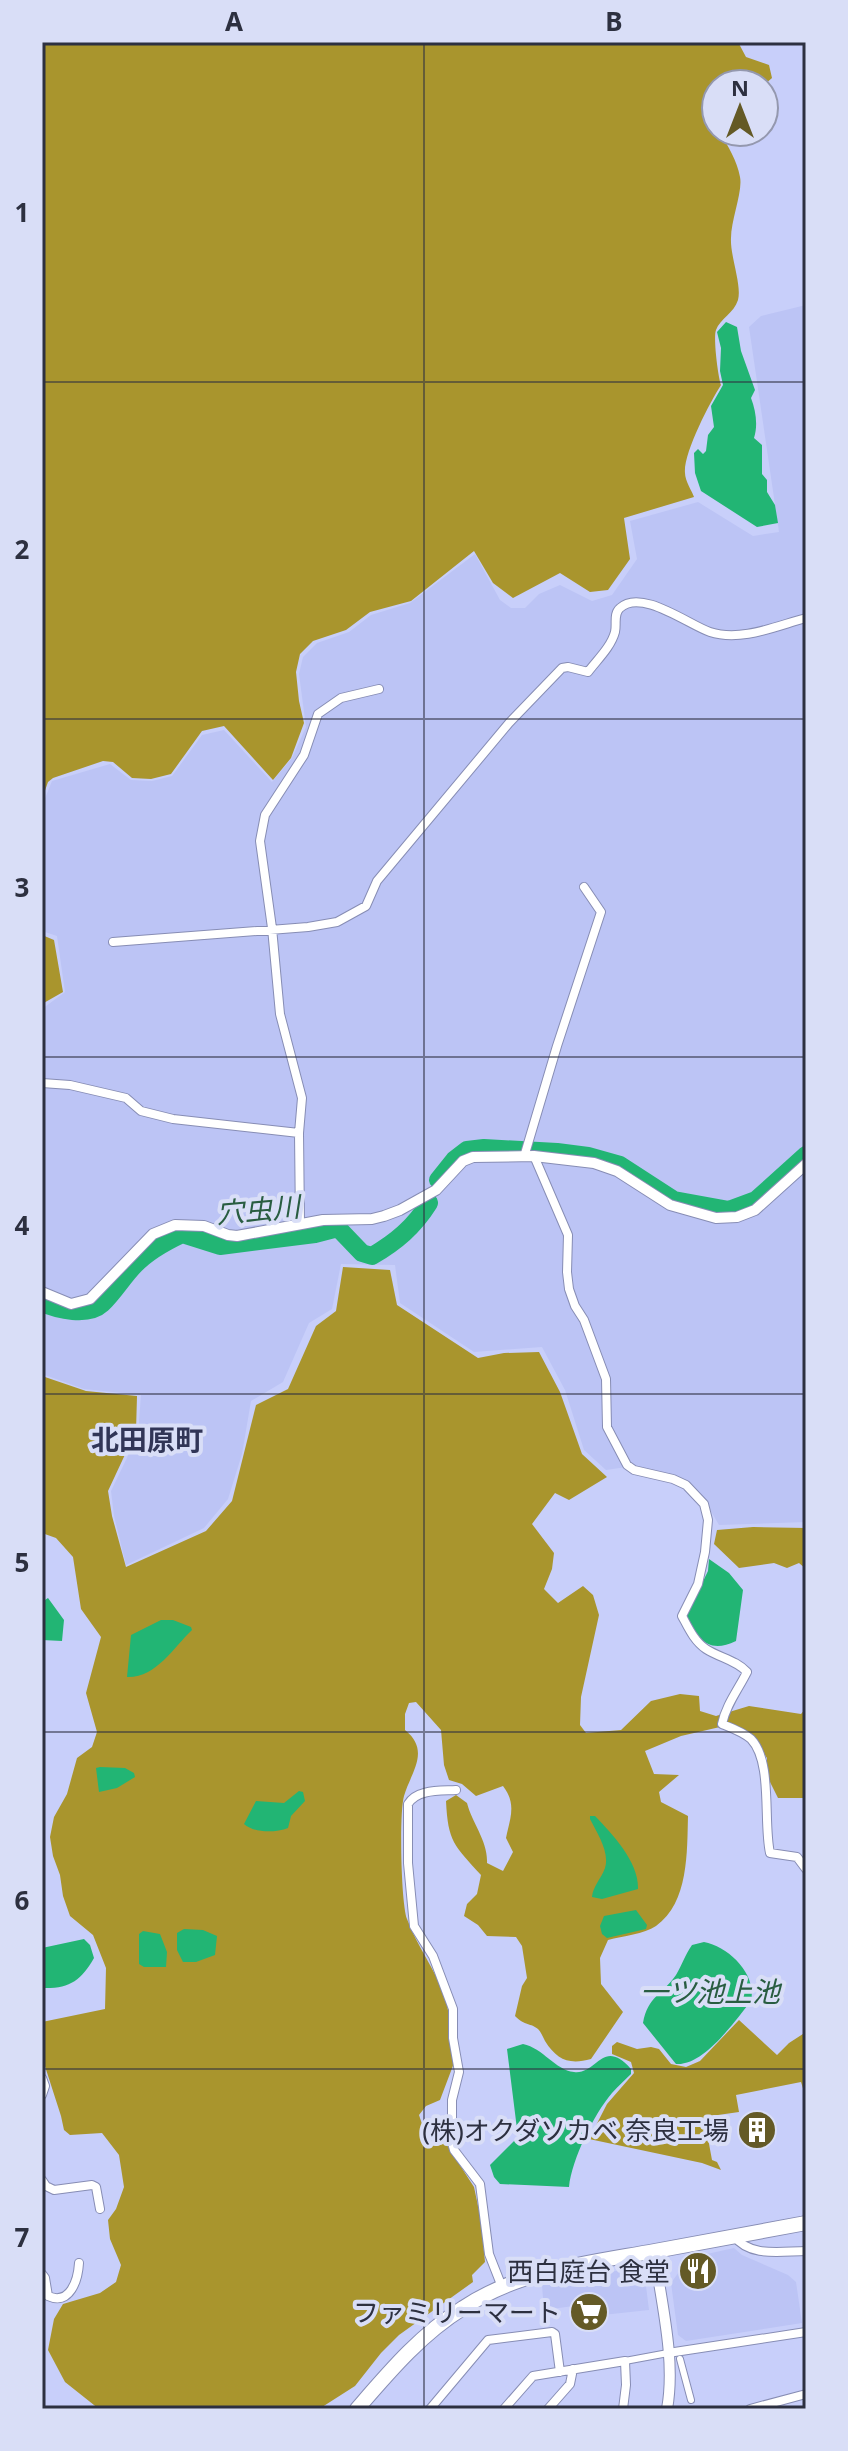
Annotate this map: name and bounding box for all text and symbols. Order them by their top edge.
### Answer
text: A [225,3,243,39]
text: B [605,3,623,39]
north arrow [700,68,780,148]
text: N [731,72,749,102]
text: 1 [15,194,29,230]
text: 2 [15,531,30,567]
text: 3 [15,869,29,905]
water label: 穴虫川 [214,1186,304,1232]
text: 4 [15,1207,30,1243]
district label: 北田原町 [91,1420,203,1458]
text: 5 [15,1544,29,1580]
text: 6 [15,1882,30,1918]
water label: 一ツ池上池 [640,1972,783,2010]
building icon: (株)オクダソカベ 奈良工場 [736,2109,778,2151]
place label: (株)オクダソカベ 奈良工場 [422,2112,729,2148]
text: 7 [15,2219,30,2255]
restaurant icon: 西白庭台 食堂 [677,2250,719,2292]
place label: 西白庭台 食堂 [507,2253,670,2289]
supermarket icon: ファミリーマート [568,2291,610,2333]
place label: ファミリーマート [353,2294,561,2330]

